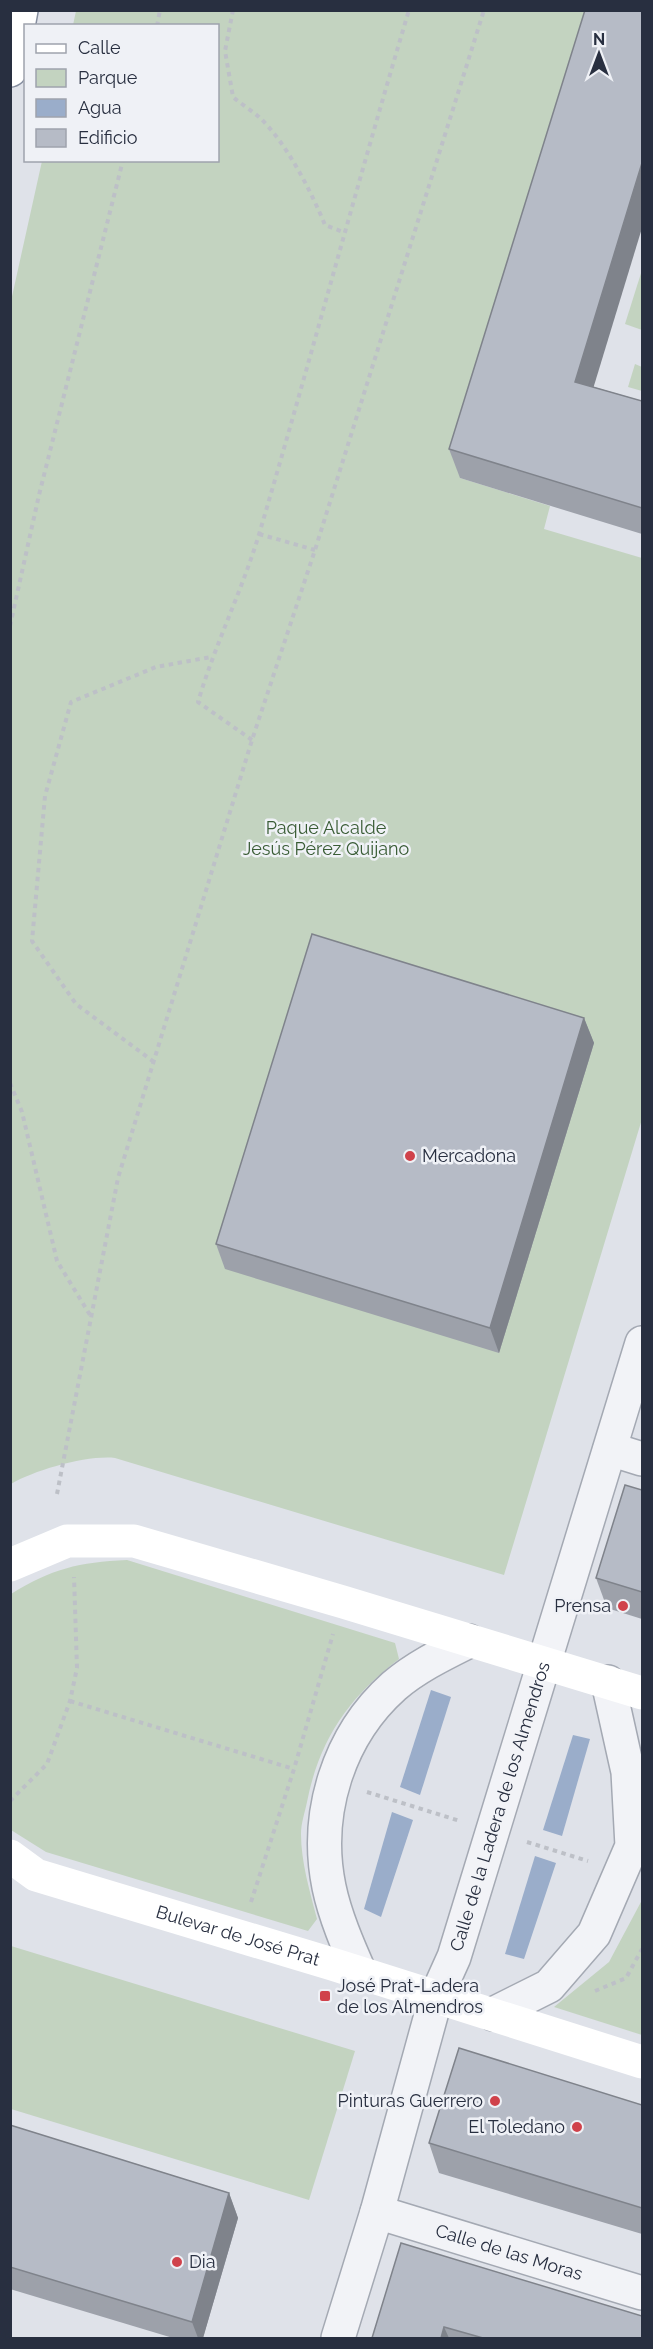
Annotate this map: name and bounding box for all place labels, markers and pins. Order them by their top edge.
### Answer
place label: Mercadona [422,1145,516,1166]
marker: Mercadona [403,1149,417,1163]
place label: Prensa [554,1595,611,1616]
marker: Prensa [616,1599,630,1613]
place label: José Prat-Ladera de los Almendros [337,1975,483,2017]
marker: José Prat-Ladera de los Almendros [318,1989,332,2003]
place label: Pinturas Guerrero [338,2090,483,2111]
marker: Pinturas Guerrero [488,2094,502,2108]
place label: El Toledano [468,2116,565,2137]
marker: El Toledano [570,2120,584,2134]
place label: Dia [189,2251,216,2272]
marker: Dia [170,2255,184,2269]

